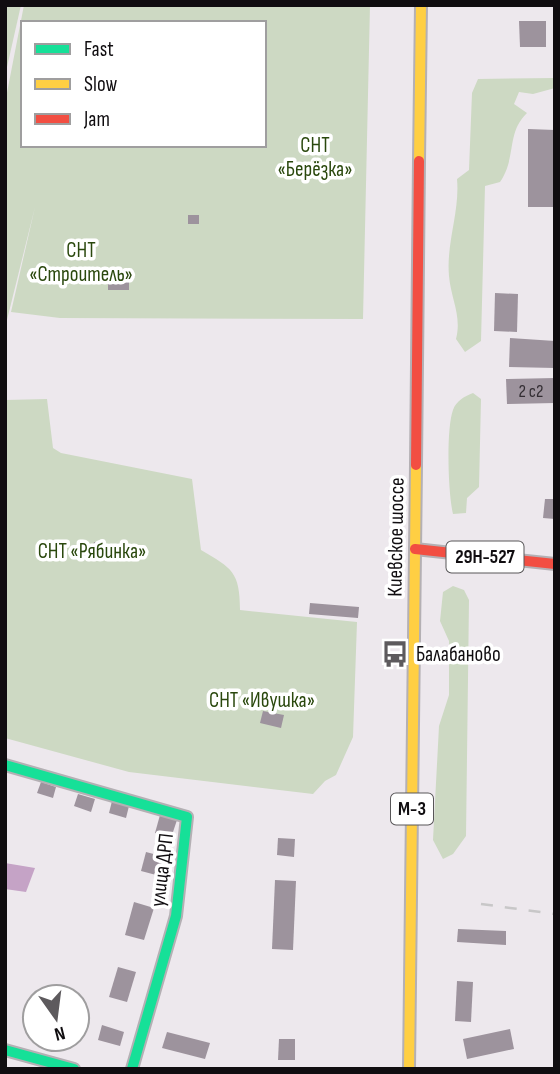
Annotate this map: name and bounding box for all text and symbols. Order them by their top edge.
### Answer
legend [21,21,266,147]
text: Fast [84,37,114,62]
text: Slow [84,72,118,97]
text: Jam [83,107,110,132]
park label: СНТ «Берёзка» [278,133,352,182]
park label: СНТ «Строитель» [29,238,133,287]
house number: 2 с2 [519,381,543,402]
street label: Киевское шоссе [382,477,410,597]
park label: СНТ «Рябинка» [38,539,146,564]
road number: 29Н-527 [447,542,524,572]
bus stop icon: Балабаново [380,639,410,669]
place label: Балабаново [416,642,501,667]
park label: СНТ «Ивушка» [209,688,315,713]
road number: М-3 [391,794,433,824]
street label: улица ДРП [145,832,179,908]
north arrow [21,983,91,1053]
text: N [52,1021,67,1045]

